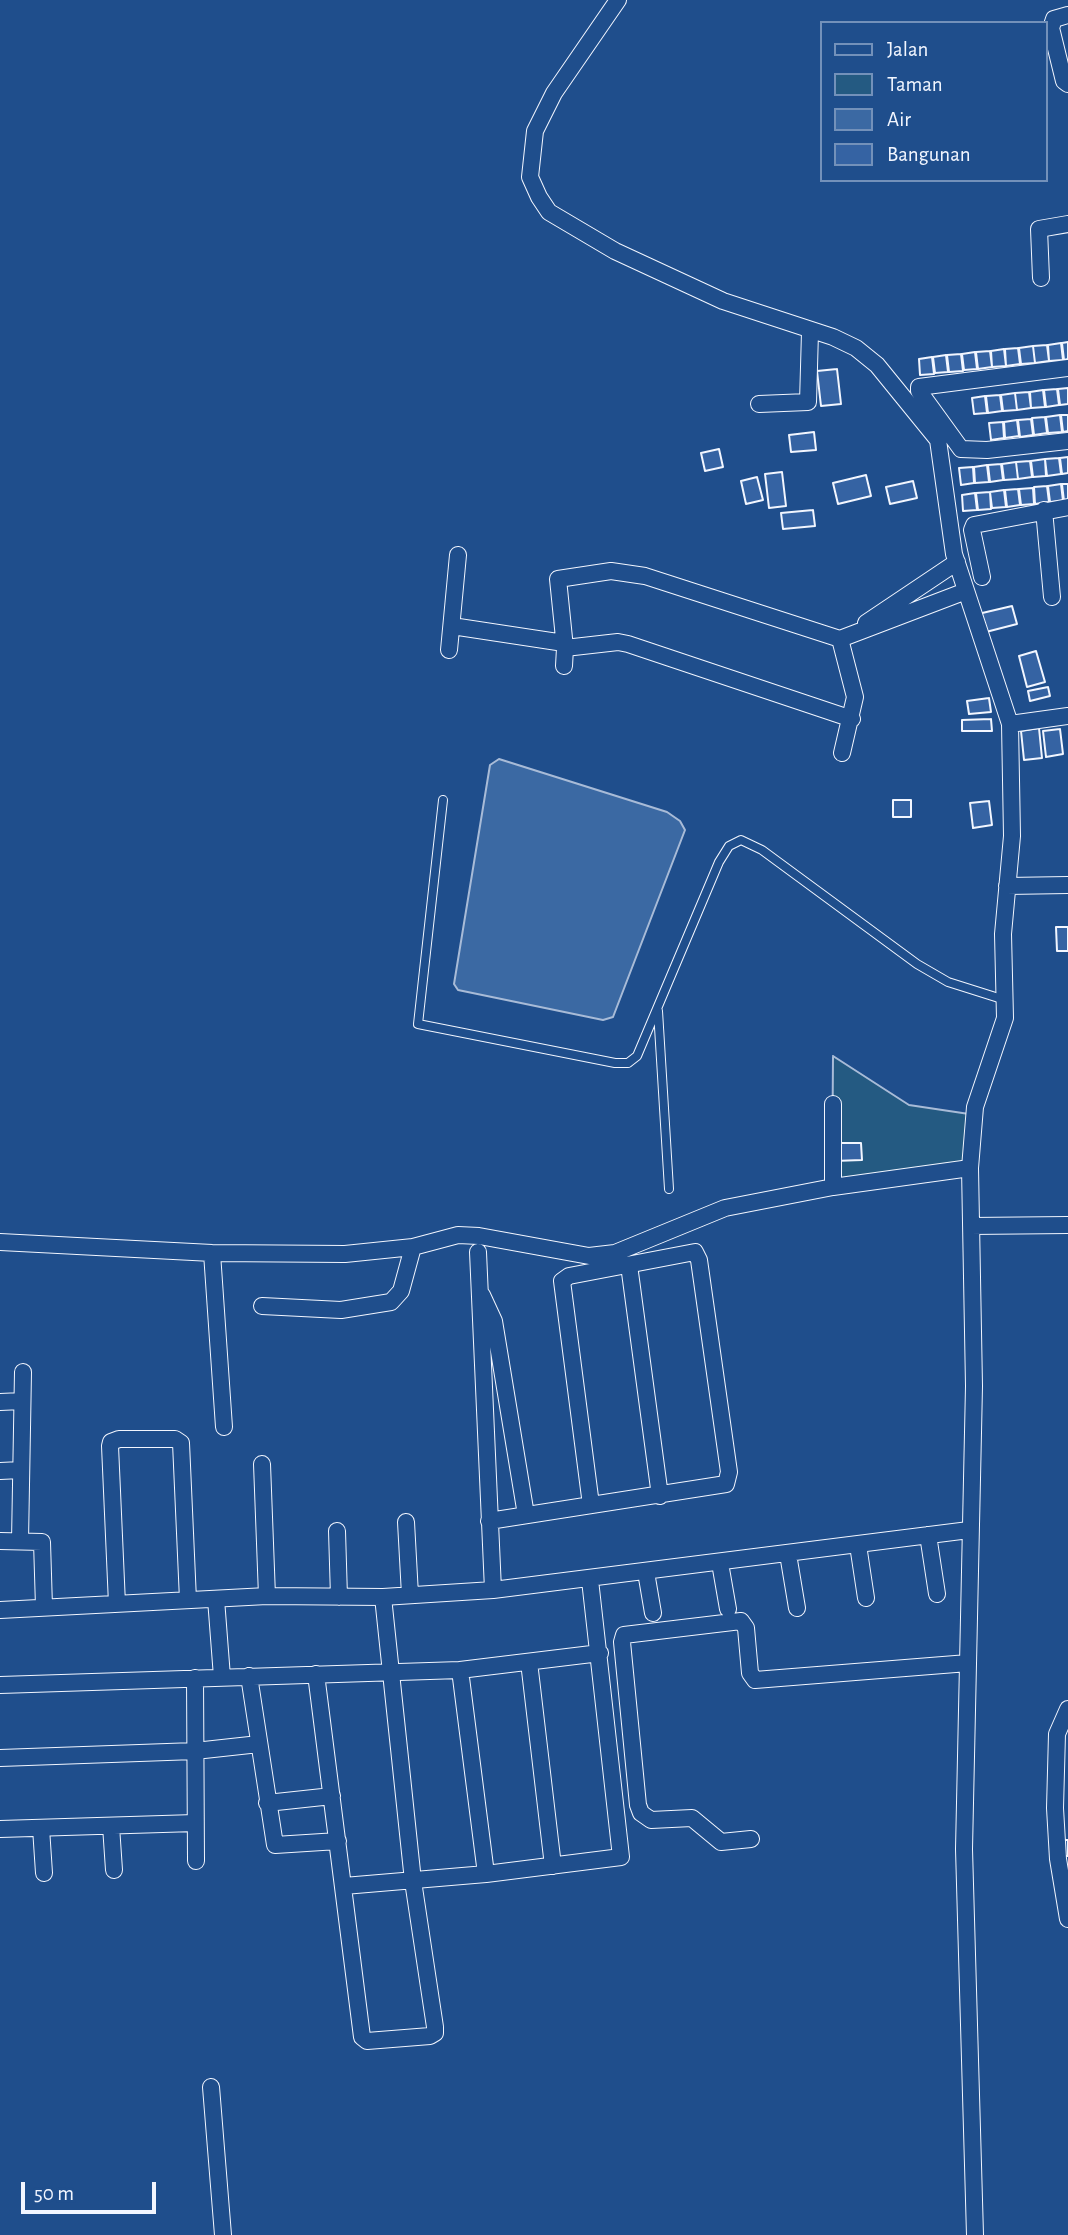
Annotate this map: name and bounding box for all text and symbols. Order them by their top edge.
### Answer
legend [820,21,1047,182]
text: Jalan [887,39,928,60]
text: Taman [887,74,943,95]
text: Air [887,109,911,130]
text: Bangunan [887,144,971,165]
scale bar [24,2168,159,2212]
text: 50 m [34,2183,74,2204]

